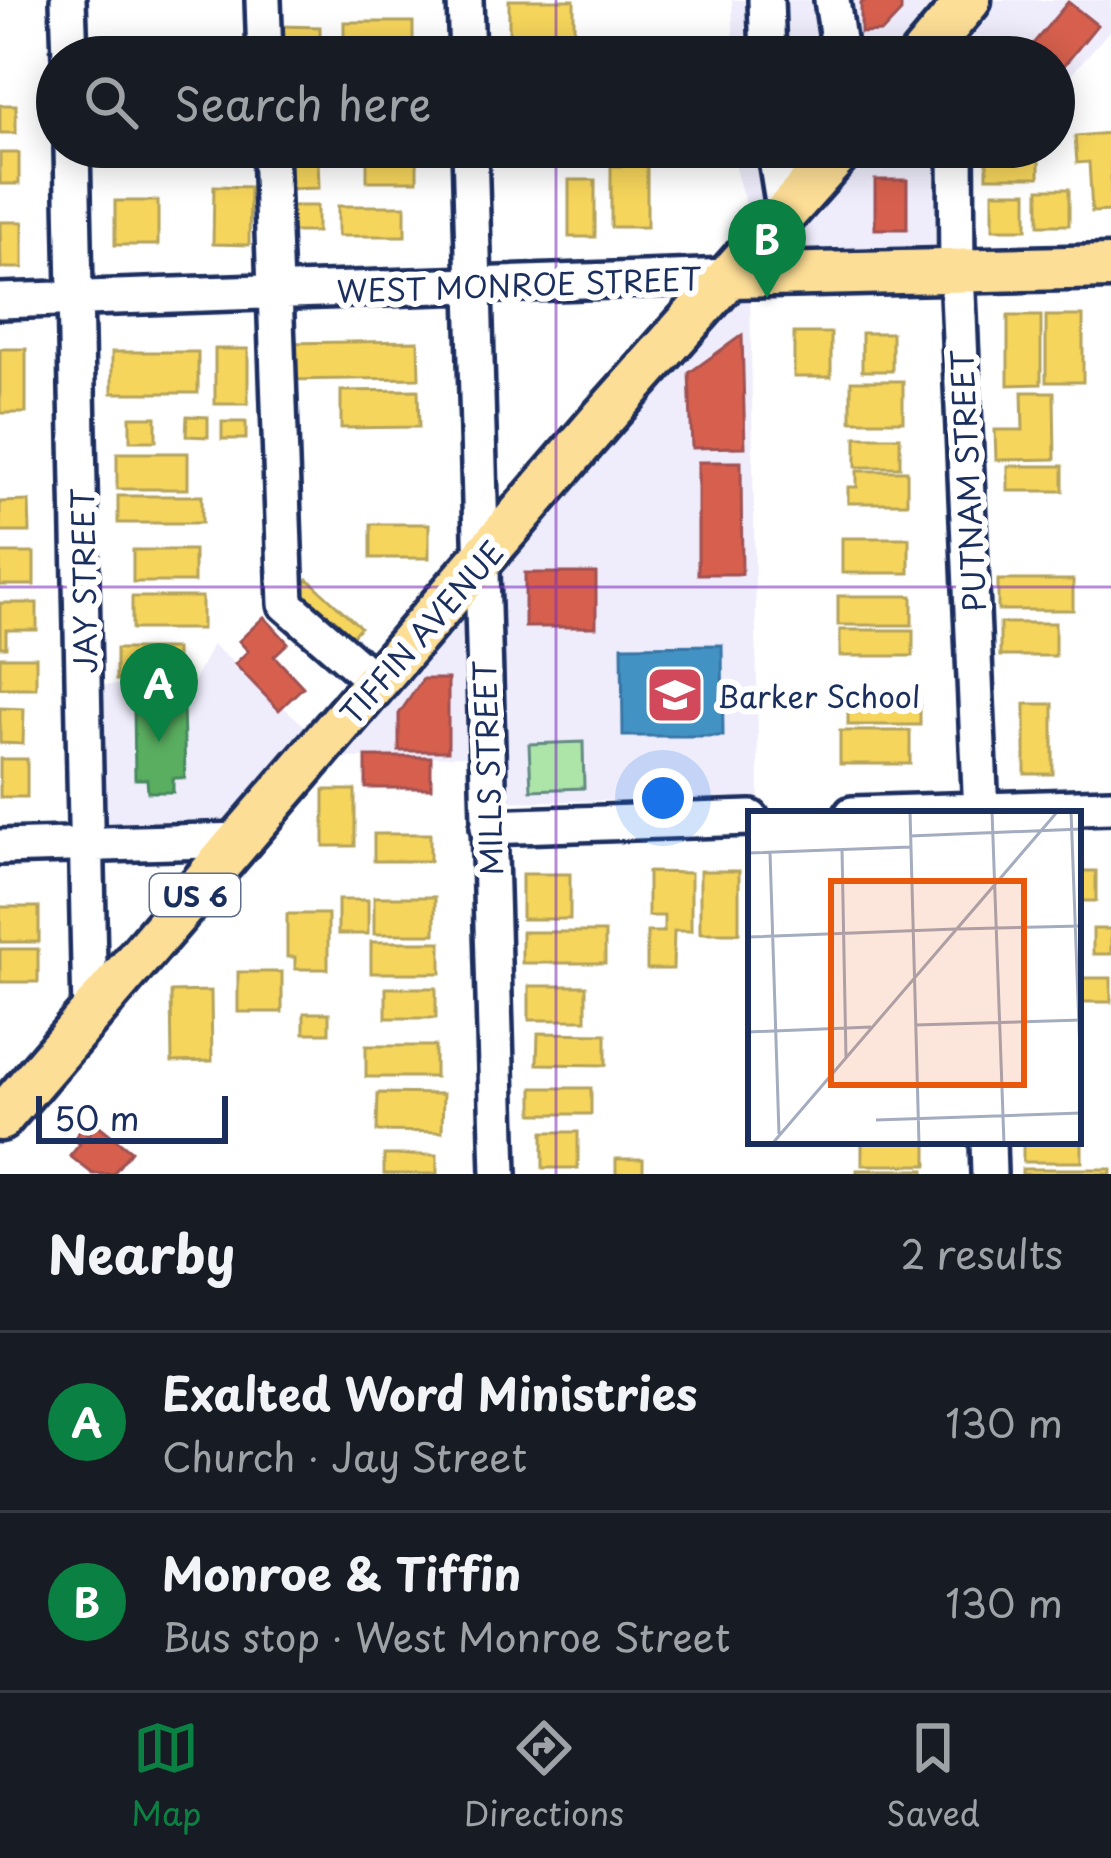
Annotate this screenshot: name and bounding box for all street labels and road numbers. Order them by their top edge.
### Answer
street label: WEST MONROE STREET [336,255,703,313]
street label: PUTNAM STREET [938,348,996,613]
street label: JAY STREET [59,488,107,674]
street label: TIFFIN AVENUE [328,530,514,734]
street label: MILLS STREET [461,659,513,876]
road number: US 6 [150,874,240,916]

